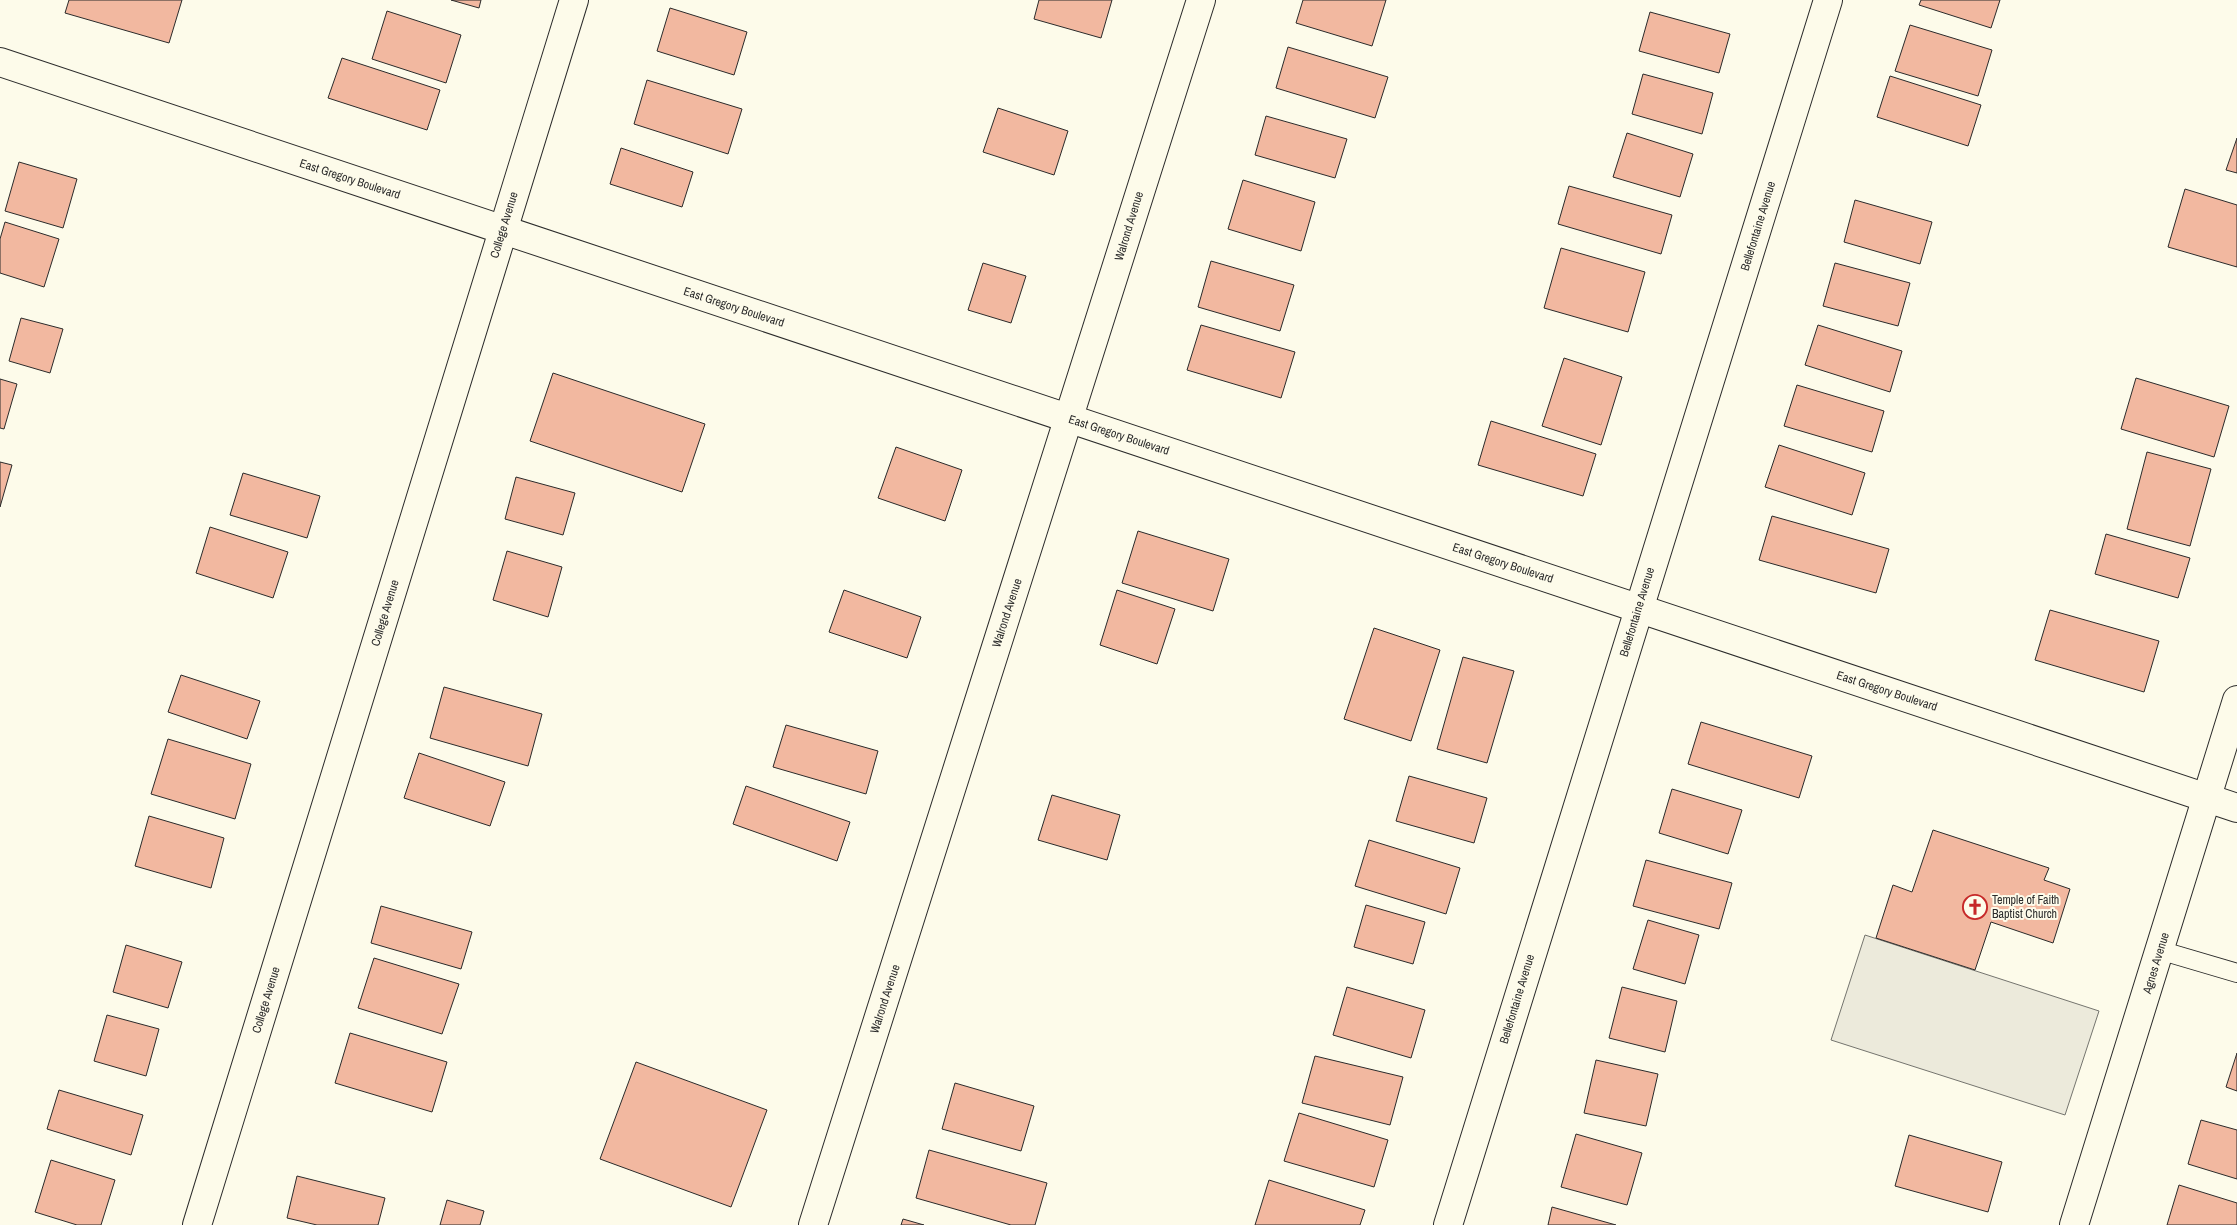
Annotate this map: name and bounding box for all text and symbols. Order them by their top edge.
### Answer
street label: East Gregory Boulevard [298,155,402,203]
street label: Bellefontaine Avenue [1737,179,1779,273]
street label: Walrond Avenue [1111,189,1147,263]
street label: College Avenue [486,190,522,260]
street label: East Gregory Boulevard [682,283,786,331]
street label: East Gregory Boulevard [1067,411,1171,459]
street label: East Gregory Boulevard [1451,539,1555,587]
street label: Bellefontaine Avenue [1616,565,1658,659]
street label: Walrond Avenue [988,576,1026,650]
street label: College Avenue [367,578,403,648]
street label: East Gregory Boulevard [1835,667,1939,715]
place label: Temple of Faith Baptist Church [1992,892,2059,922]
church icon: Temple of Faith Baptist Church [1962,894,1988,920]
street label: Agnes Avenue [2139,930,2173,997]
street label: Bellefontaine Avenue [1496,952,1538,1046]
street label: Walrond Avenue [866,962,904,1036]
street label: College Avenue [248,965,284,1035]

